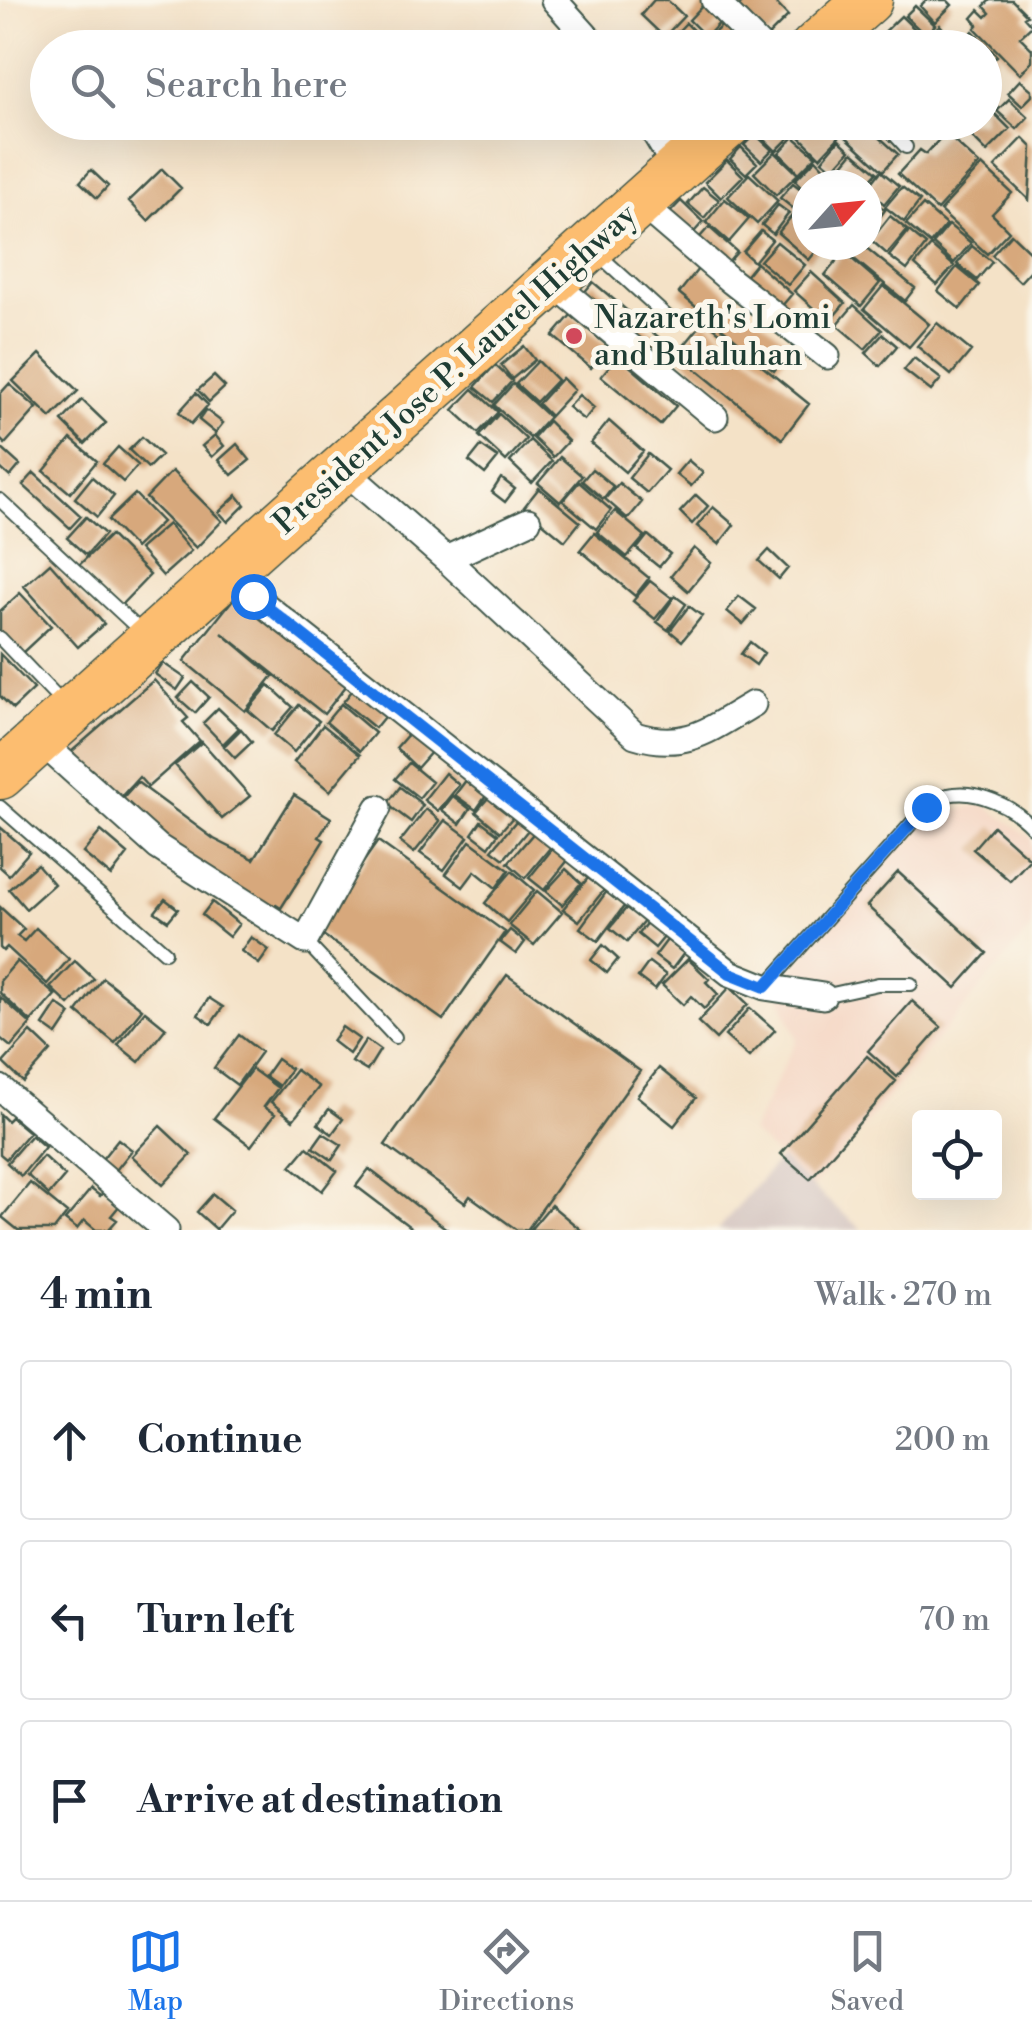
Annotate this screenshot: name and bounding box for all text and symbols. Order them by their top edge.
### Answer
search box [30,30,1002,140]
icon: search [65,58,120,113]
text: Search here [145,62,348,109]
north arrow [792,170,882,260]
street label: President Jose P. Laurel Highway [265,195,645,543]
place label: Nazareth's Lomi and Bulaluhan [594,298,831,375]
marker: Nazareth's Lomi and Bulaluhan [563,325,585,347]
route start [231,574,277,620]
route end [904,785,950,831]
map controls [912,1110,1002,1200]
button: locate [912,1110,1002,1200]
text: 4 min [40,1269,152,1322]
text: Walk · 270 m [815,1275,992,1315]
icon: ahead [42,1413,97,1468]
text: Continue [137,1417,302,1464]
text: 200 m [895,1420,990,1460]
icon: left [42,1593,97,1648]
text: Turn left [137,1597,294,1644]
text: 70 m [919,1600,990,1640]
icon: arrive [42,1773,97,1828]
text: Arrive at destination [137,1777,503,1824]
tab: Map [128,1924,183,2019]
tab: Directions [439,1924,574,2019]
tab: Saved [830,1924,904,2019]

